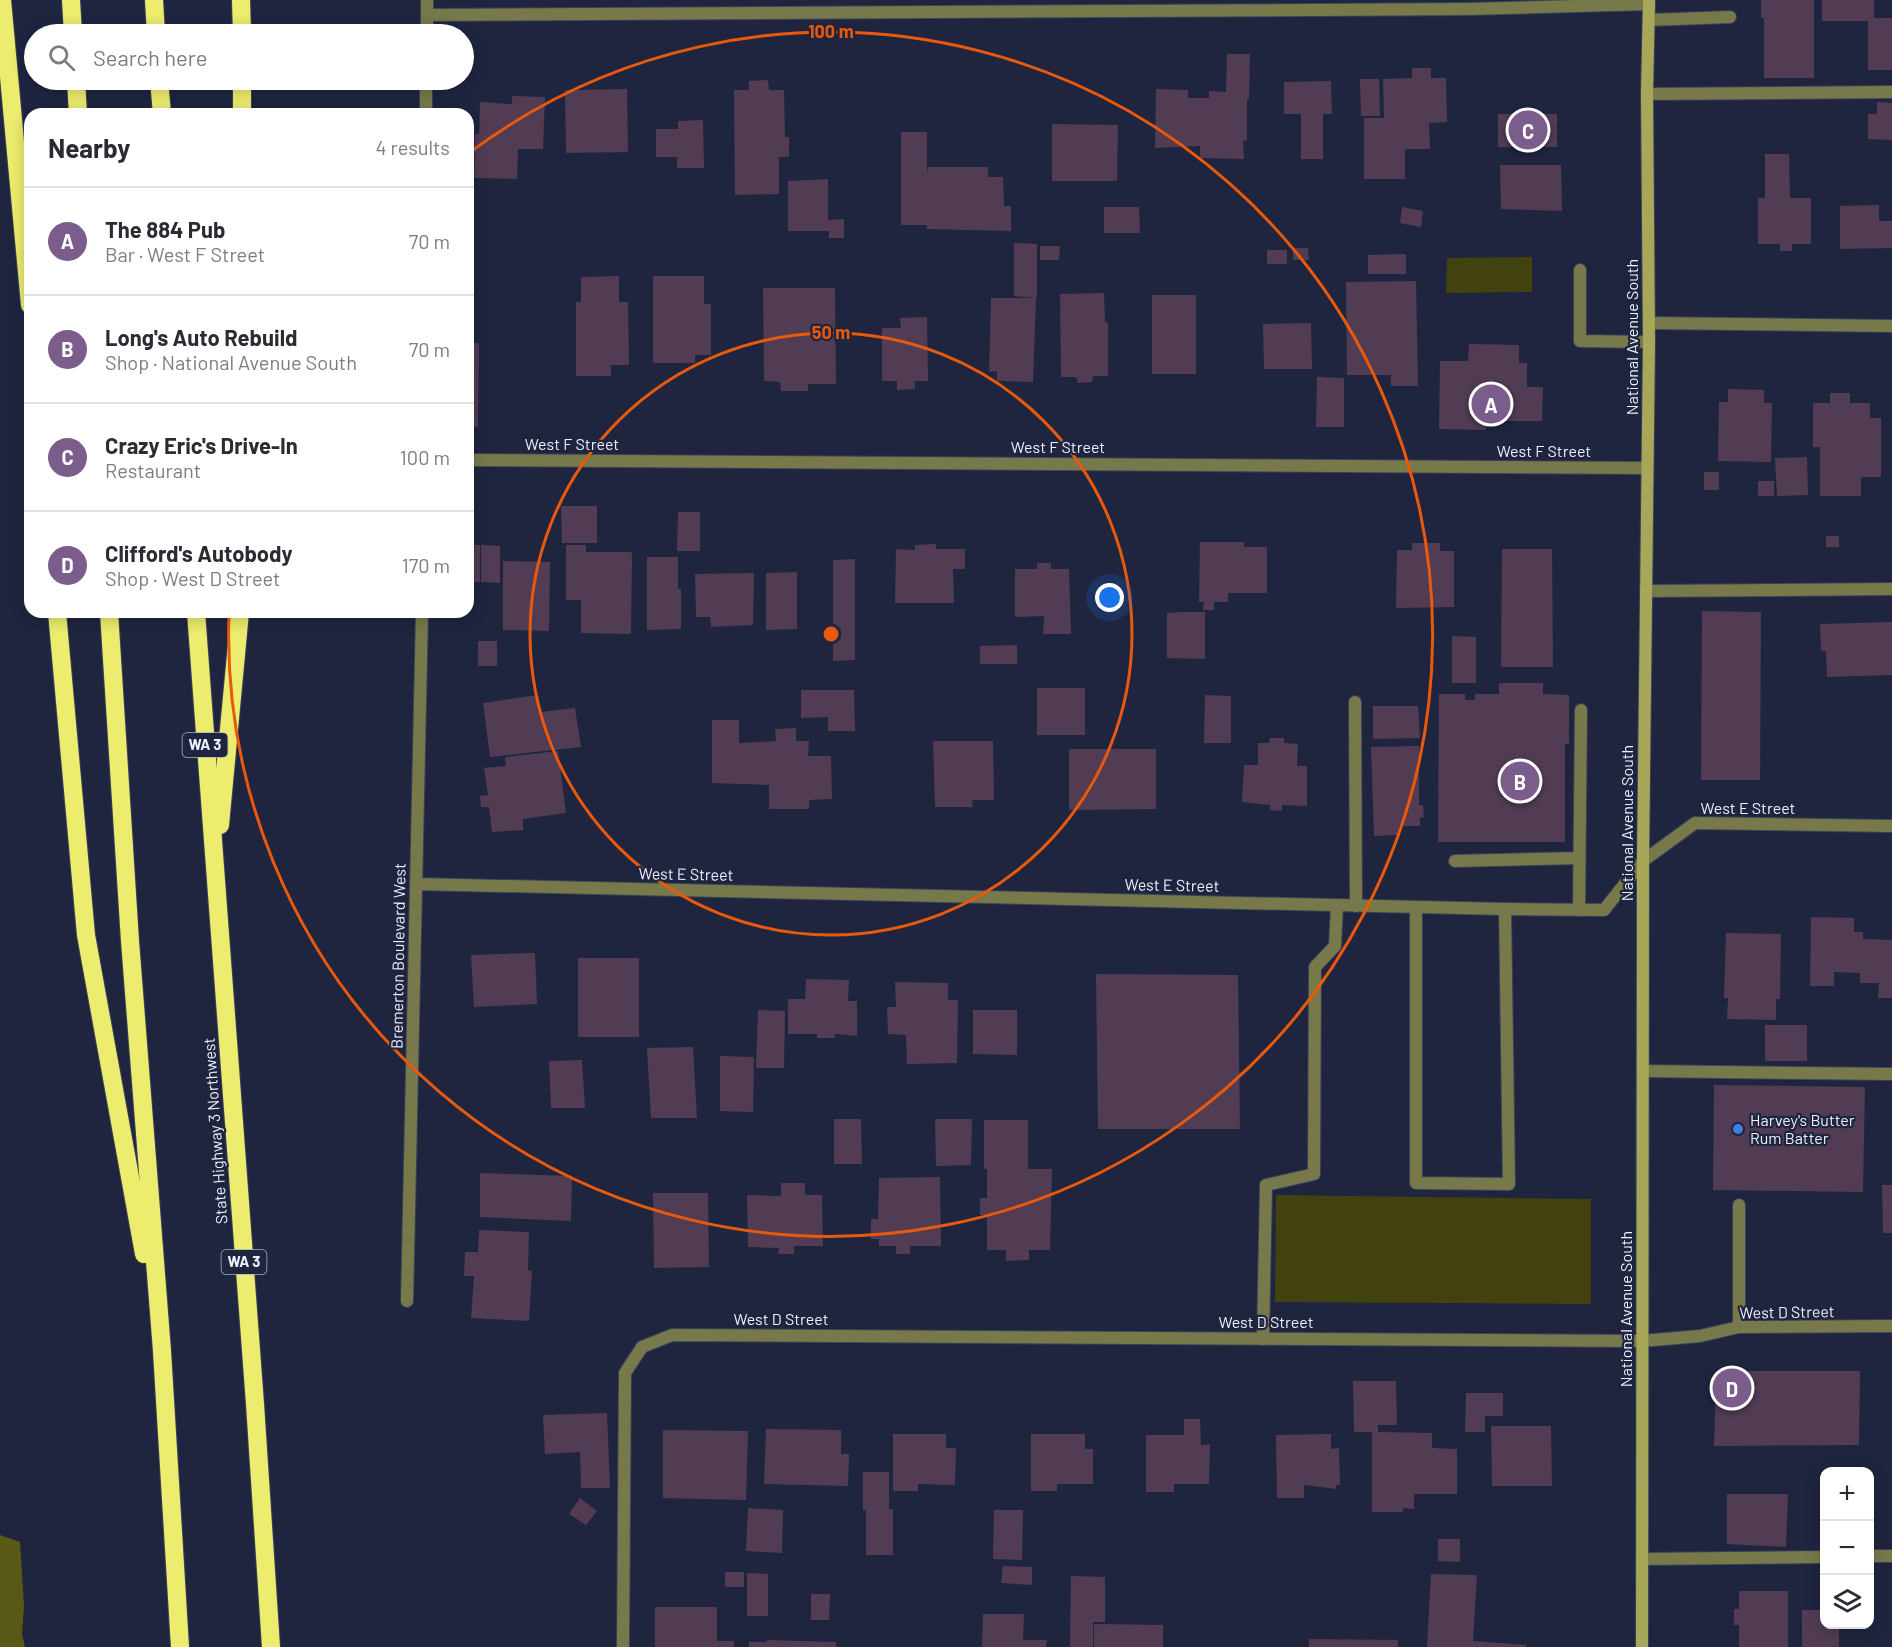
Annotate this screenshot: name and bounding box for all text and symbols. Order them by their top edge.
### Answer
text: 100 m [808,20,854,42]
search box [24,24,474,90]
icon: search [45,41,78,74]
text: Search here [93,44,207,70]
pin: C [1508,108,1547,152]
text: Nearby [48,132,130,163]
text: 4 results [375,135,450,159]
text: The 884 Pub [105,216,225,242]
text: A [61,229,74,253]
text: 70 m [409,229,450,253]
text: Bar · West F Street [105,242,265,266]
street label: National Avenue South [1622,259,1641,415]
text: 50 m [812,321,850,343]
text: Long's Auto Rebuild [105,324,297,350]
text: B [61,337,74,361]
text: 70 m [409,337,450,361]
text: Shop · National Avenue South [105,350,357,374]
pin: A [1472,382,1510,426]
text: Crazy Eric's Drive-In [105,432,298,458]
street label: West F Street [525,434,619,453]
street label: West F Street [1011,437,1105,456]
street label: West F Street [1497,441,1591,460]
text: C [61,445,74,469]
text: 100 m [400,445,450,469]
text: Restaurant [105,458,201,482]
text: Clifford's Autobody [105,540,293,566]
text: D [61,553,74,577]
text: 170 m [402,553,450,577]
text: Shop · West D Street [105,566,280,590]
your location [1095,583,1124,612]
centre of rings [821,624,841,644]
road number: WA 3 [182,733,228,757]
street label: National Avenue South [1617,745,1636,901]
pin: B [1500,758,1540,804]
street label: West E Street [1701,798,1795,817]
street label: Bremerton Boulevard West [386,863,409,1049]
street label: West E Street [638,863,734,884]
street label: West E Street [1124,874,1220,895]
street label: State Highway 3 Northwest [199,1037,230,1225]
place label: Harvey's Butter Rum Batter [1750,1110,1855,1147]
marker: Harvey's Butter Rum Batter [1731,1122,1745,1136]
street label: National Avenue South [1616,1231,1635,1387]
road number: WA 3 [222,1250,266,1274]
street label: West D Street [1739,1301,1835,1322]
street label: West D Street [733,1309,829,1328]
street label: West D Street [1218,1312,1314,1331]
pin: D [1712,1366,1752,1410]
map controls [1820,1467,1874,1629]
button: + [1820,1467,1874,1521]
button: − [1820,1521,1874,1575]
button: layers [1820,1575,1874,1629]

